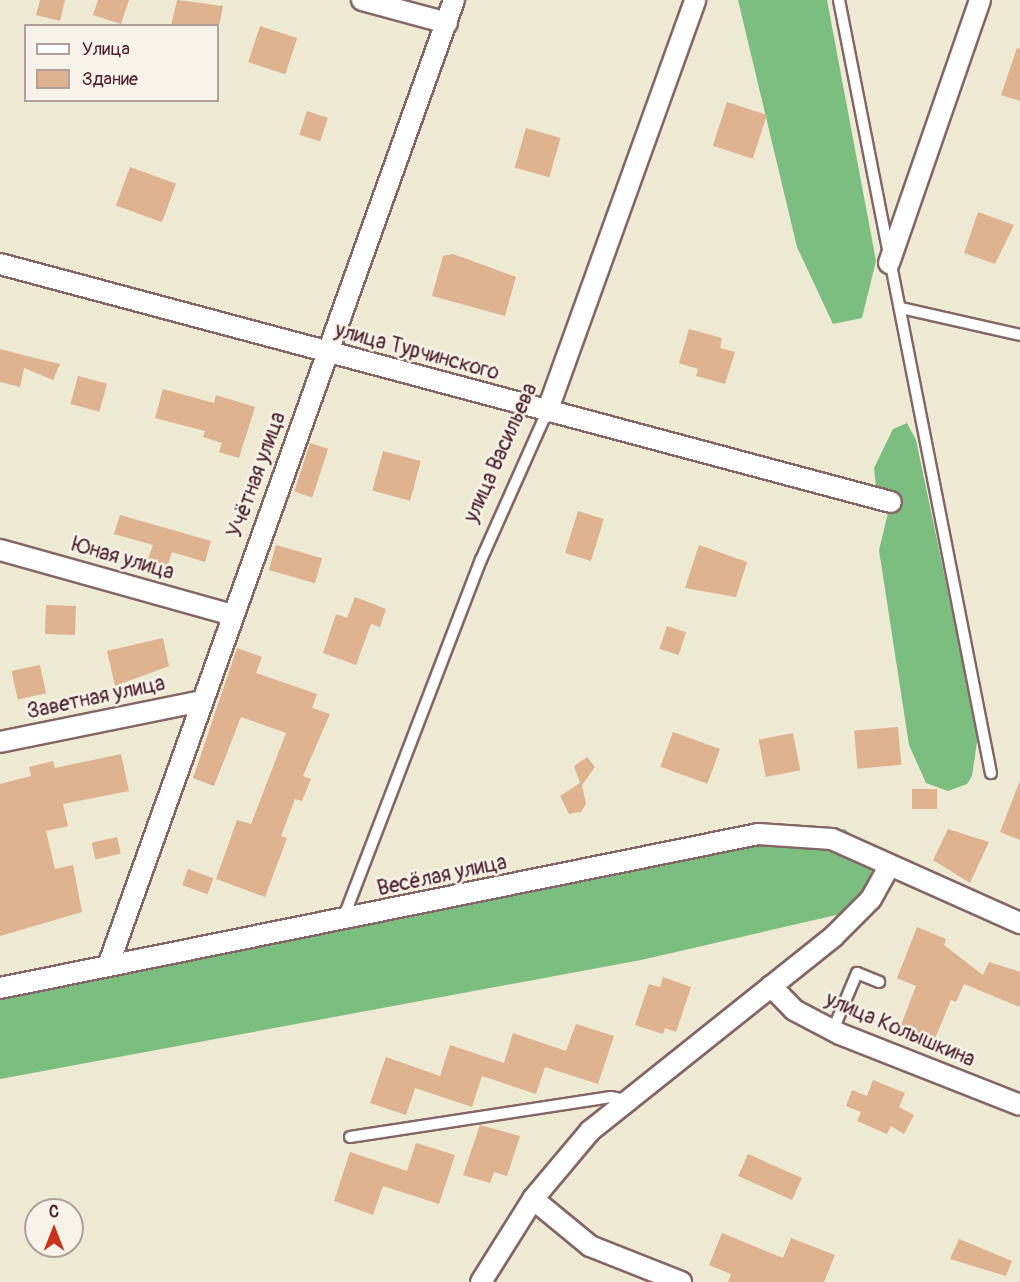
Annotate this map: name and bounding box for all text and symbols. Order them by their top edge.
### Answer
legend [24,24,219,102]
text: Улица [82,38,130,61]
text: Здание [82,68,138,91]
street label: улица Турчинского [332,318,502,386]
street label: улица Васильева [459,380,543,526]
street label: Учётная улица [223,409,291,541]
street label: Юная улица [69,532,177,586]
street label: Заветная улица [25,671,167,725]
street label: Весёлая улица [375,850,509,902]
street label: улица Колышкина [821,987,979,1073]
north arrow [24,1198,84,1258]
text: С [49,1202,59,1222]

